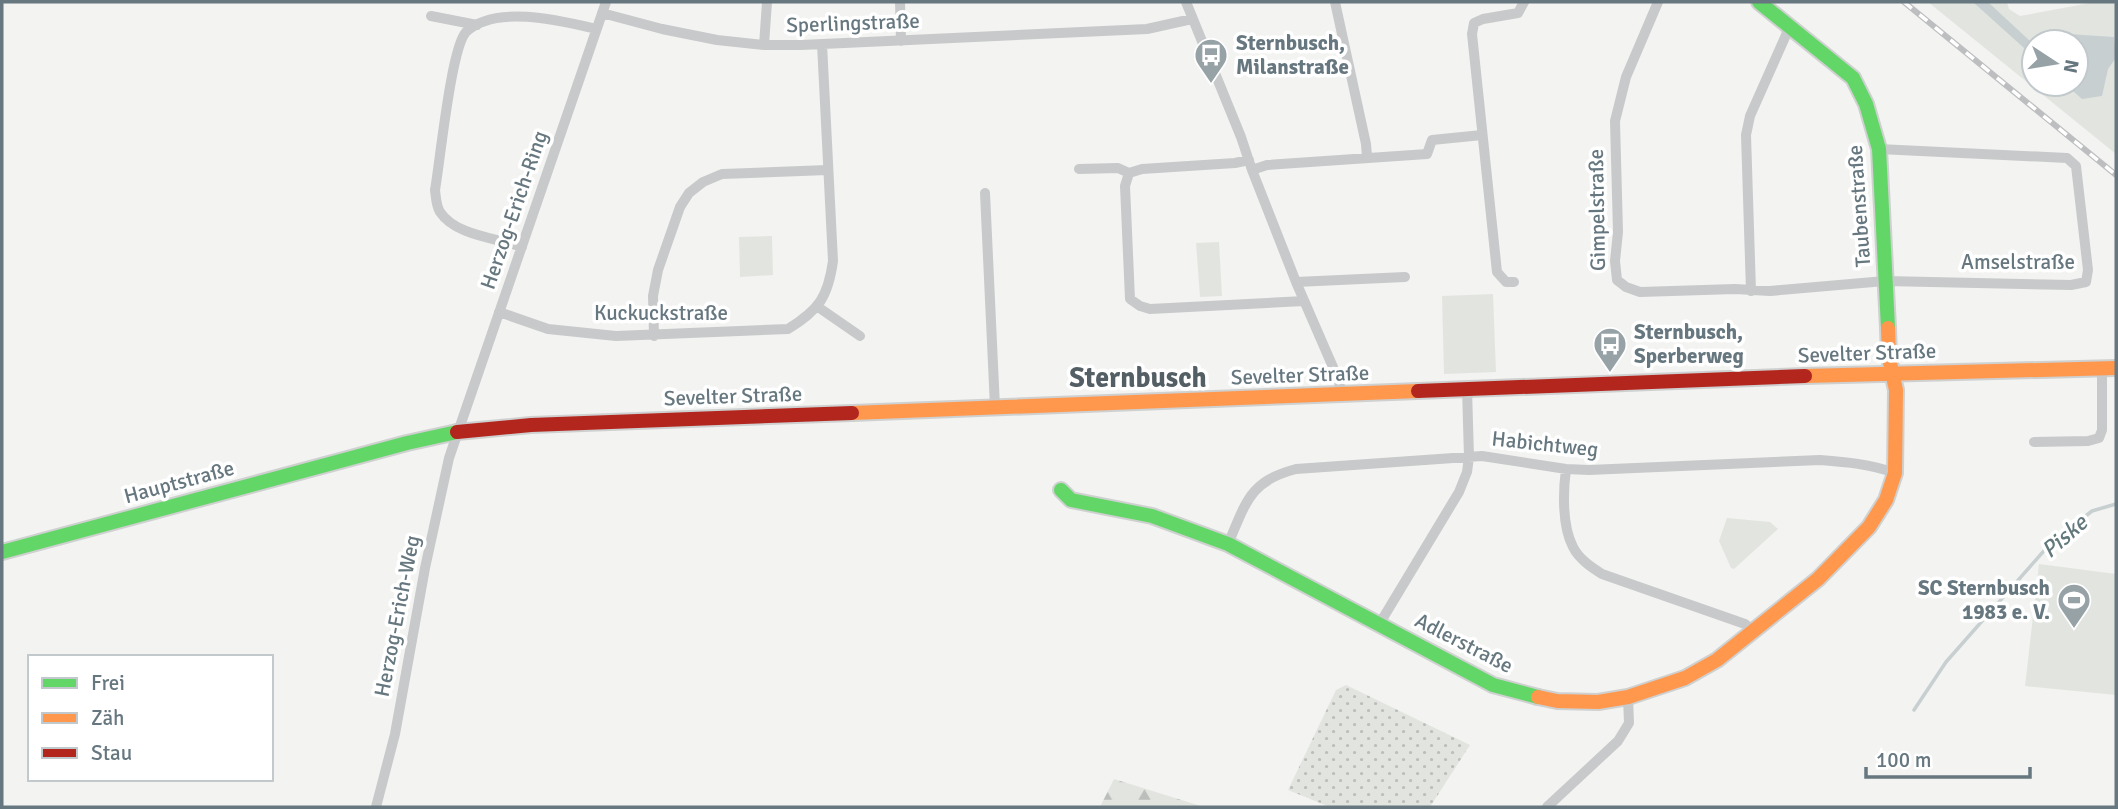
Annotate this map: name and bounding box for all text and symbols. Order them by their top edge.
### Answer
street label: Sperlingstraße [786,8,920,38]
north arrow [2020,28,2090,98]
place label: Sternbusch, Milanstraße [1236,30,1349,80]
bus stop icon: Sternbusch, Milanstraße [1192,36,1230,85]
text: N [2058,57,2084,75]
street label: Herzog-Erich-Ring [475,127,553,293]
street label: Taubenstraße [1842,144,1876,268]
street label: Gimpelstraße [1583,149,1611,271]
street label: Amselstraße [1961,249,2075,275]
street label: Kuckuckstraße [594,300,728,326]
place label: Sternbusch, Sperberweg [1634,319,1744,369]
bus stop icon: Sternbusch, Sperberweg [1591,325,1629,374]
street label: Sevelter Straße [1797,338,1937,368]
street label: Sevelter Straße [1230,360,1370,390]
district label: Sternbusch [1069,361,1207,395]
street label: Sevelter Straße [663,381,803,411]
street label: Habichtweg [1490,425,1600,463]
street label: Hauptstraße [121,455,237,509]
water label: Piske [2035,507,2095,564]
street label: Herzog-Erich-Weg [369,533,425,699]
place label: SC Sternbusch 1983 e. V. [1918,575,2050,625]
sports icon: SC Sternbusch 1983 e. V. [2055,581,2093,630]
street label: Adlerstraße [1411,607,1517,679]
legend [28,655,273,781]
text: Frei [91,670,125,696]
text: Zäh [91,705,125,731]
scale bar [1866,736,2030,780]
text: Stau [91,740,132,766]
text: 100 m [1876,747,1931,773]

